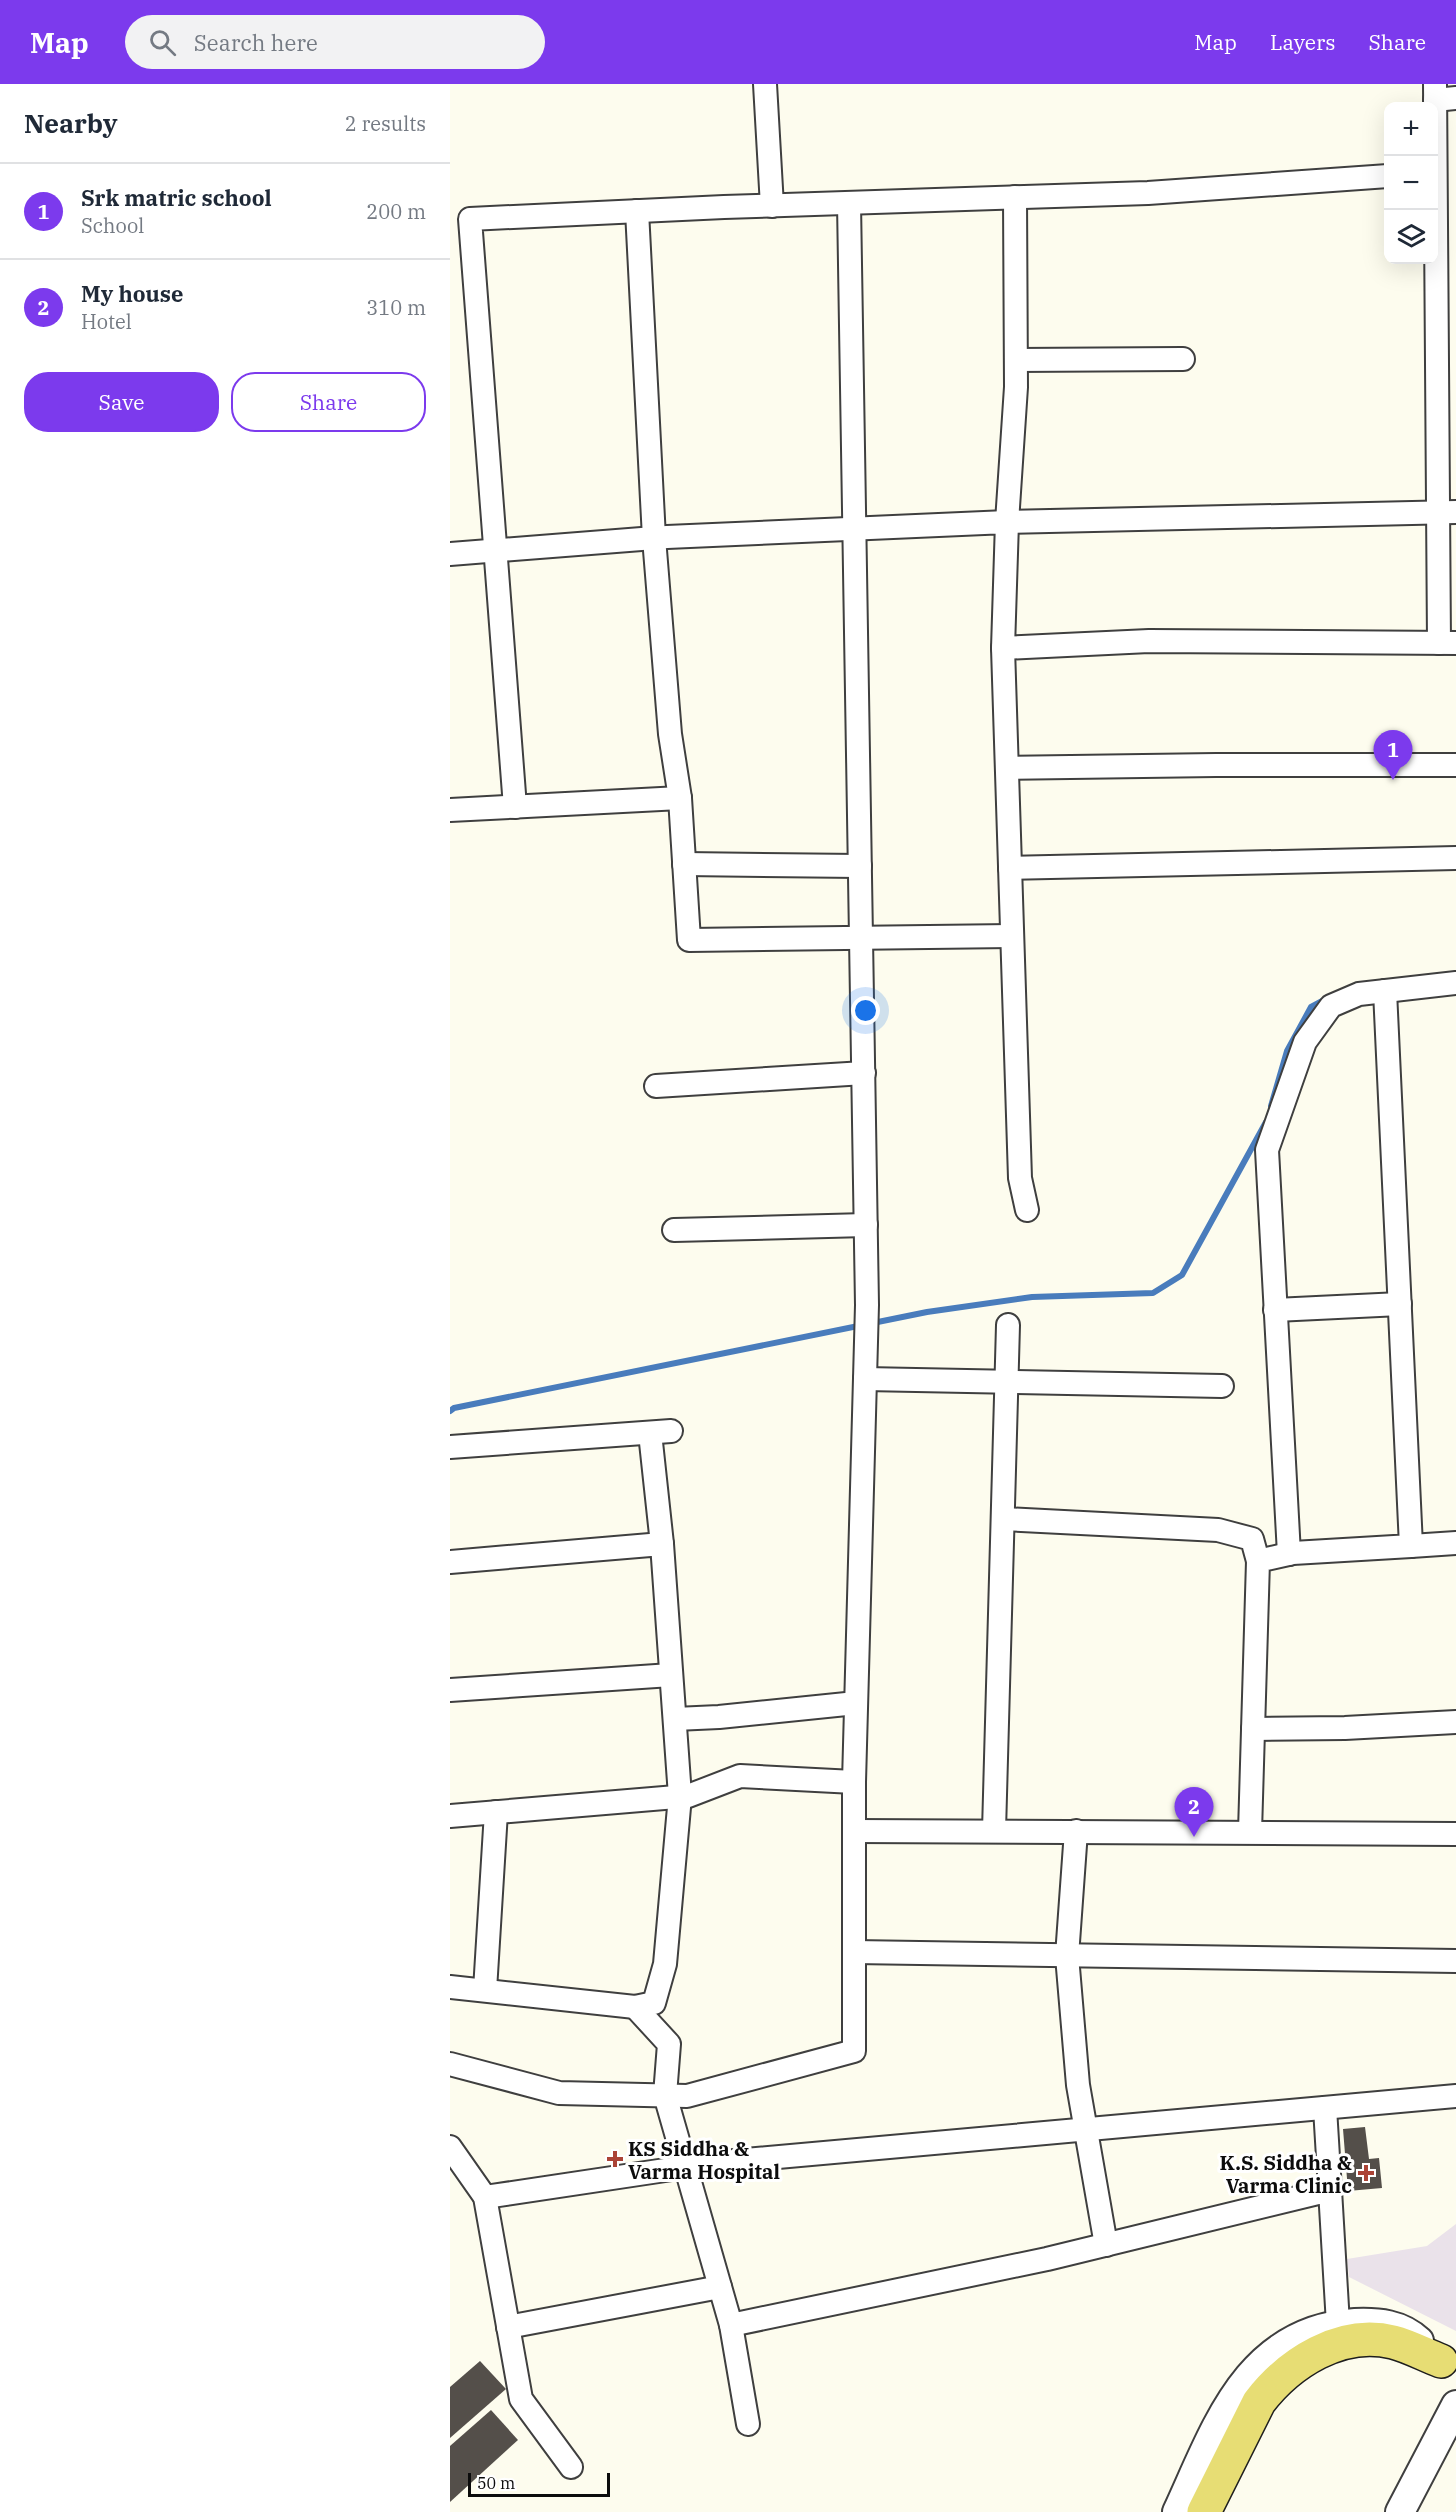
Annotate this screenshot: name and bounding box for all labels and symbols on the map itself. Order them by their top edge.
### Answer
pin: 1 [1374,730,1412,780]
your location [851,996,880,1025]
pin: 2 [1174,1788,1214,1837]
place label: KS Siddha & Varma Hospital [628,2135,780,2185]
place label: K.S. Siddha & Varma Clinic [1219,2149,1352,2199]
marker: KS Siddha & Varma Hospital [606,2150,624,2168]
marker: K.S. Siddha & Varma Clinic [1357,2164,1375,2182]
scale bar [468,2470,610,2498]

